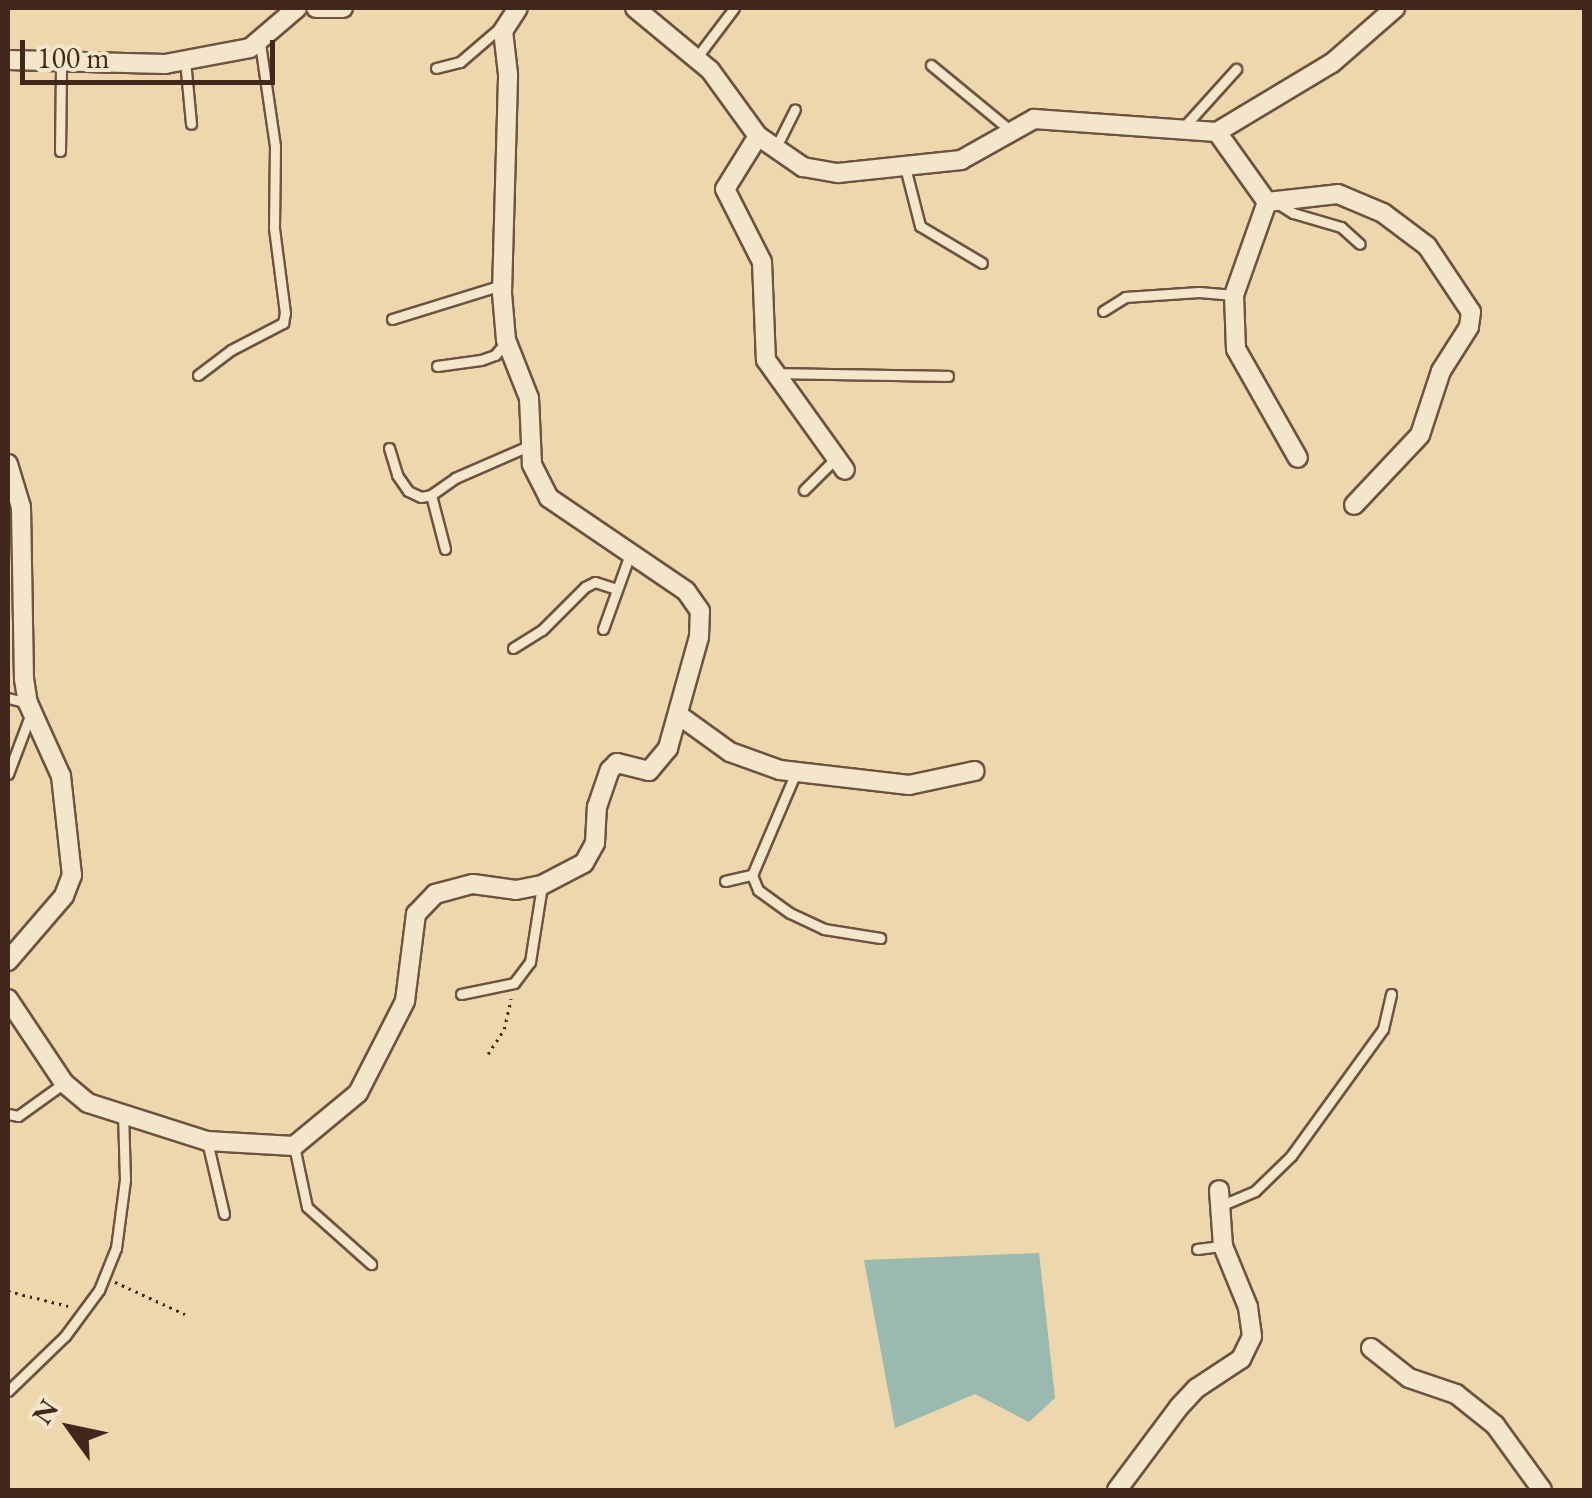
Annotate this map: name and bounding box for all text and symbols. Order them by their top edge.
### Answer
scale bar [25,20,280,82]
text: 100 m [37,38,110,77]
north arrow [20,1378,120,1478]
text: N [24,1392,66,1431]

